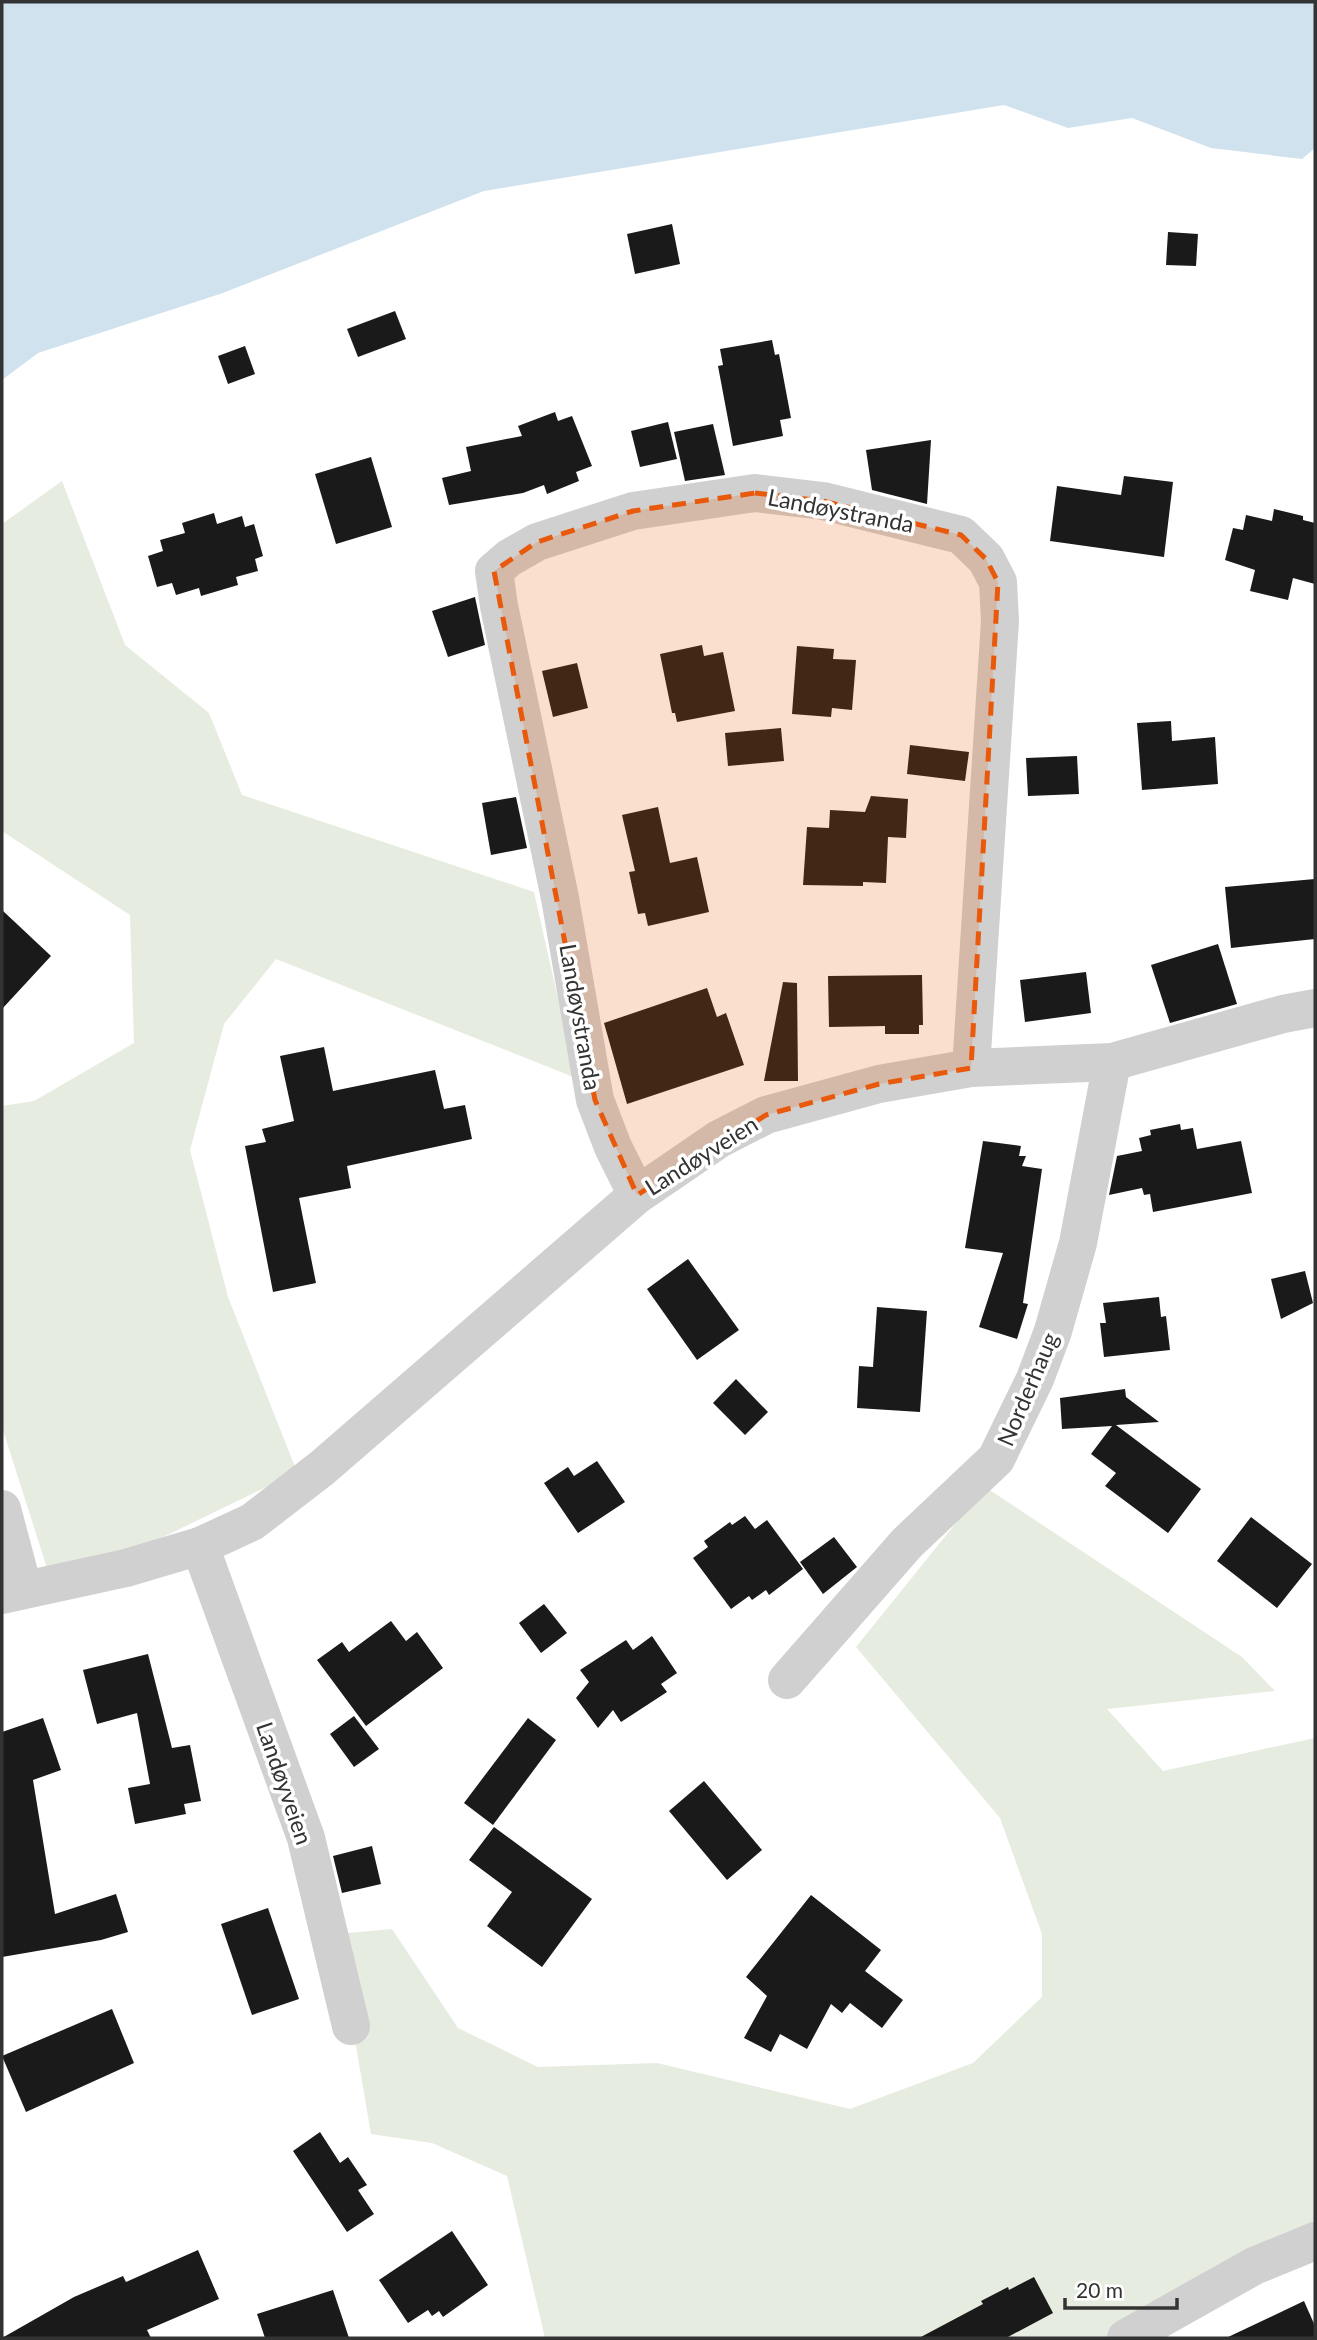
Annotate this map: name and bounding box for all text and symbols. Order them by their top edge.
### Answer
street label: Landøystranda [766,482,916,538]
street label: Landøystranda [554,942,608,1092]
street label: Landøyveien [639,1109,763,1201]
street label: Norderhaug [991,1328,1063,1450]
street label: Landøyveien [251,1718,319,1848]
scale bar [1065,2266,1177,2310]
text: 20 m [1076,2277,1123,2302]

